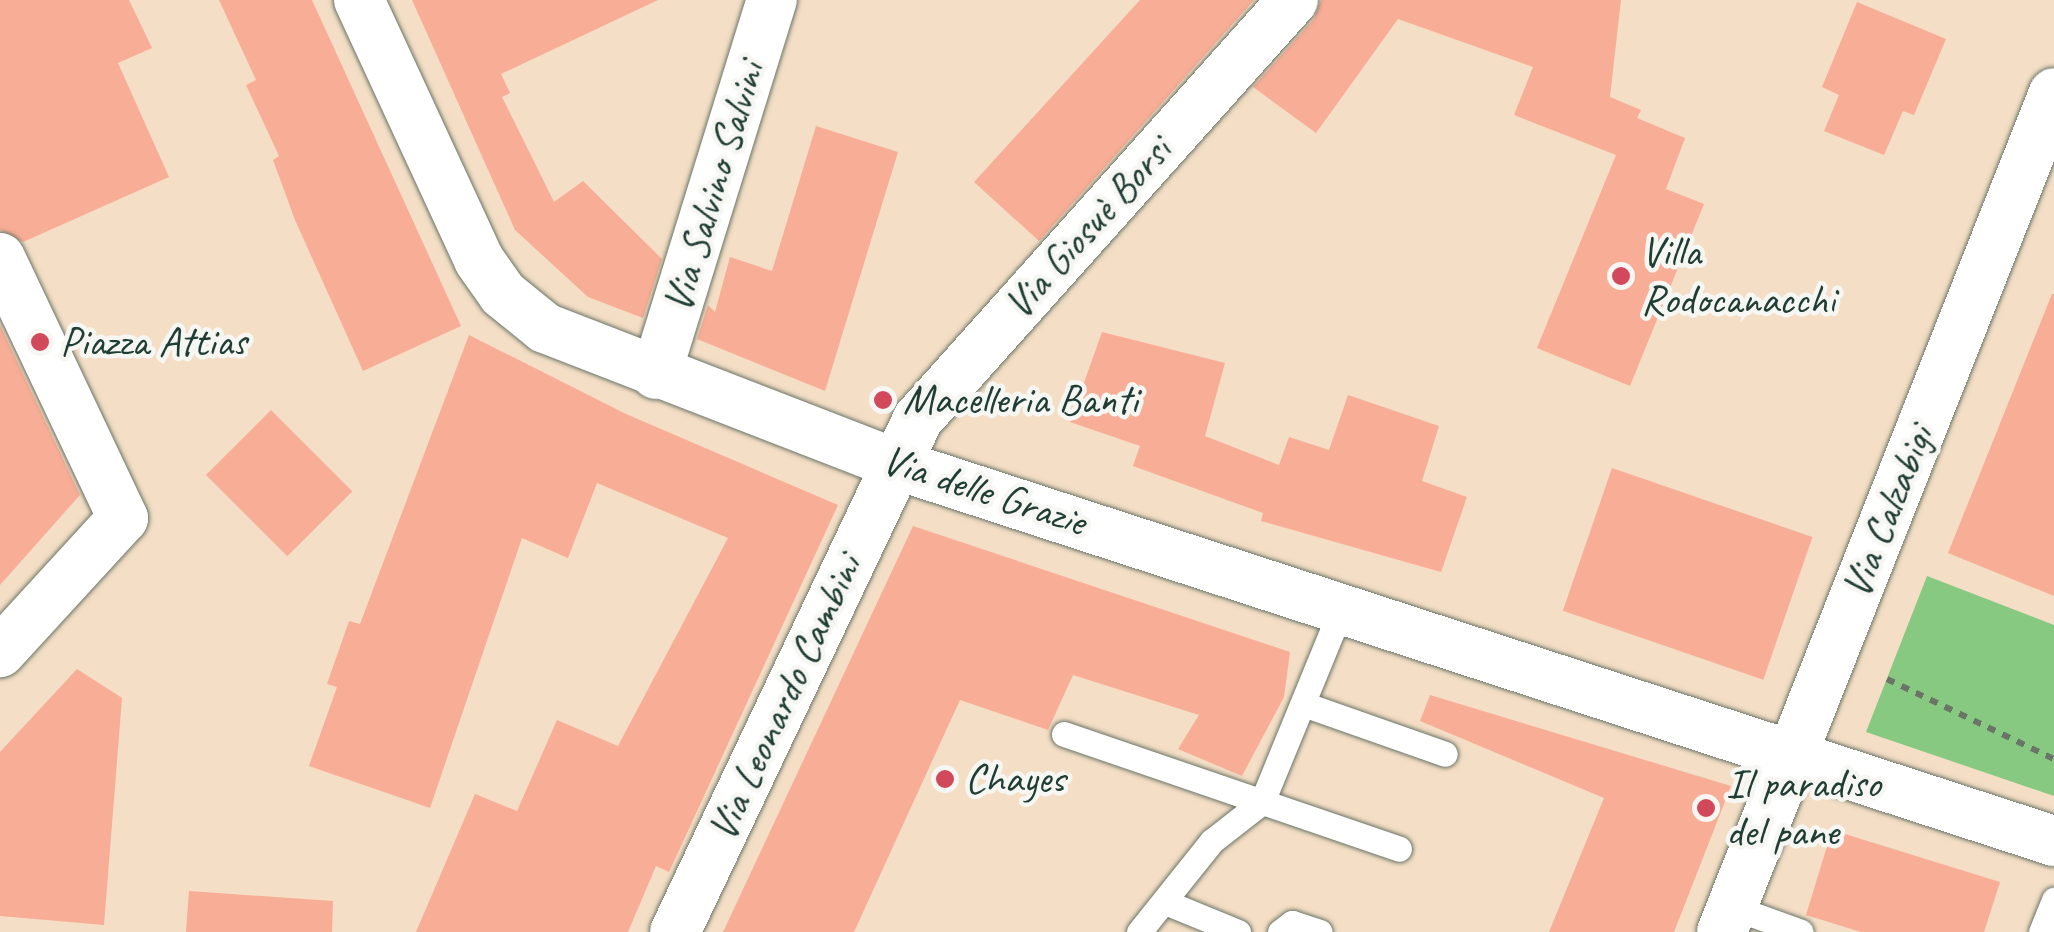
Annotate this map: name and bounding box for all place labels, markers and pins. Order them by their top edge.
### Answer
place label: Villa Rodocanacchi [1641,227,1835,326]
marker: Villa Rodocanacchi [1610,265,1632,287]
place label: Piazza Attias [60,317,246,367]
marker: Piazza Attias [29,331,51,353]
place label: Macelleria Banti [903,375,1139,425]
marker: Macelleria Banti [872,389,894,411]
place label: Chayes [965,754,1065,804]
place label: Il paradiso del pane [1726,759,1881,858]
marker: Chayes [934,768,956,790]
marker: Il paradiso del pane [1695,797,1717,819]

